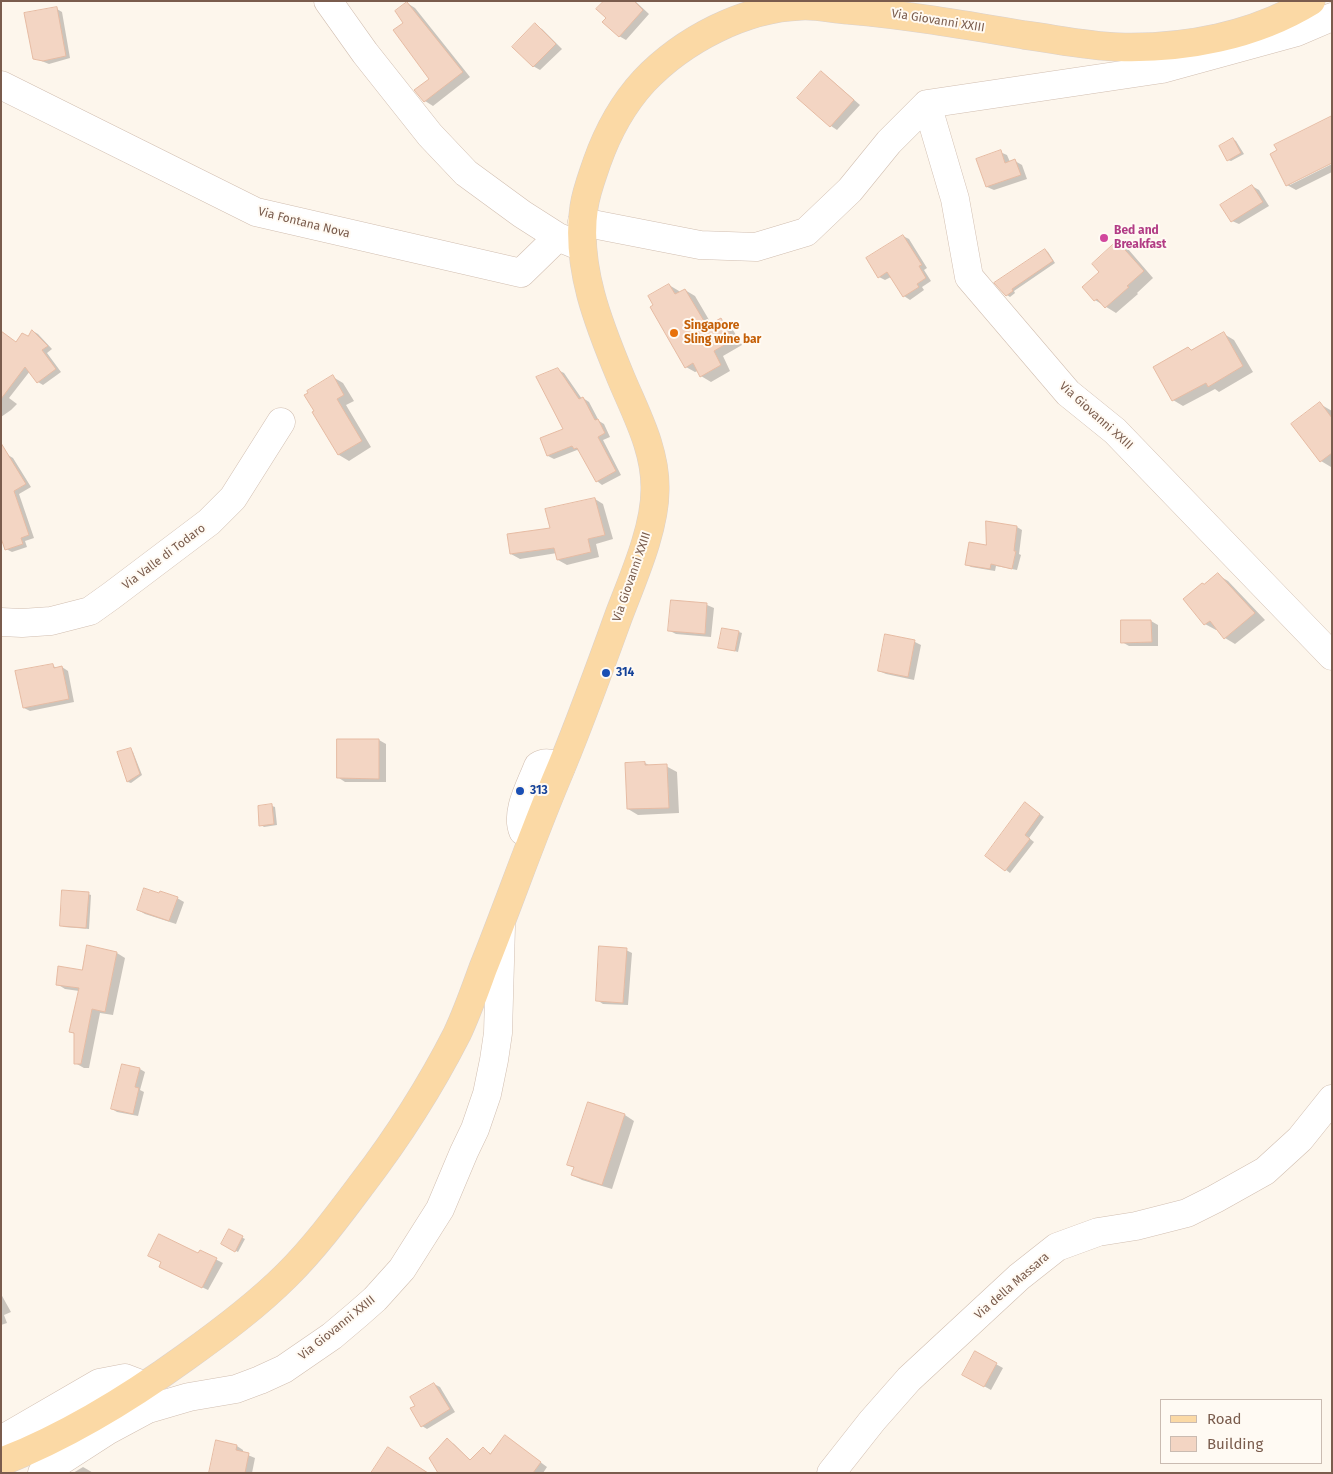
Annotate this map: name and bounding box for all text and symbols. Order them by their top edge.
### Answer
street label: Via Giovanni XXIII [890,7,986,35]
street label: Via Fontana Nova [257,205,351,241]
place label: Bed and Breakfast [1114,224,1166,252]
marker: Bed and Breakfast [1098,232,1110,244]
place label: Singapore Sling wine bar [684,319,761,347]
marker: Singapore Sling wine bar [668,327,680,339]
street label: Via Giovanni XXIII [1056,379,1136,453]
street label: Via Valle di Todaro [120,521,208,593]
street label: Via Giovanni XXIII [610,530,654,624]
place label: 314 [616,666,634,680]
marker: 314 [600,667,612,679]
place label: 313 [530,784,548,798]
marker: 313 [514,785,526,797]
street label: Via della Massara [972,1250,1052,1322]
street label: Via Giovanni XXIII [296,1293,378,1363]
legend [1160,1399,1323,1464]
text: Road [1207,1410,1242,1428]
text: Building [1207,1435,1263,1453]

